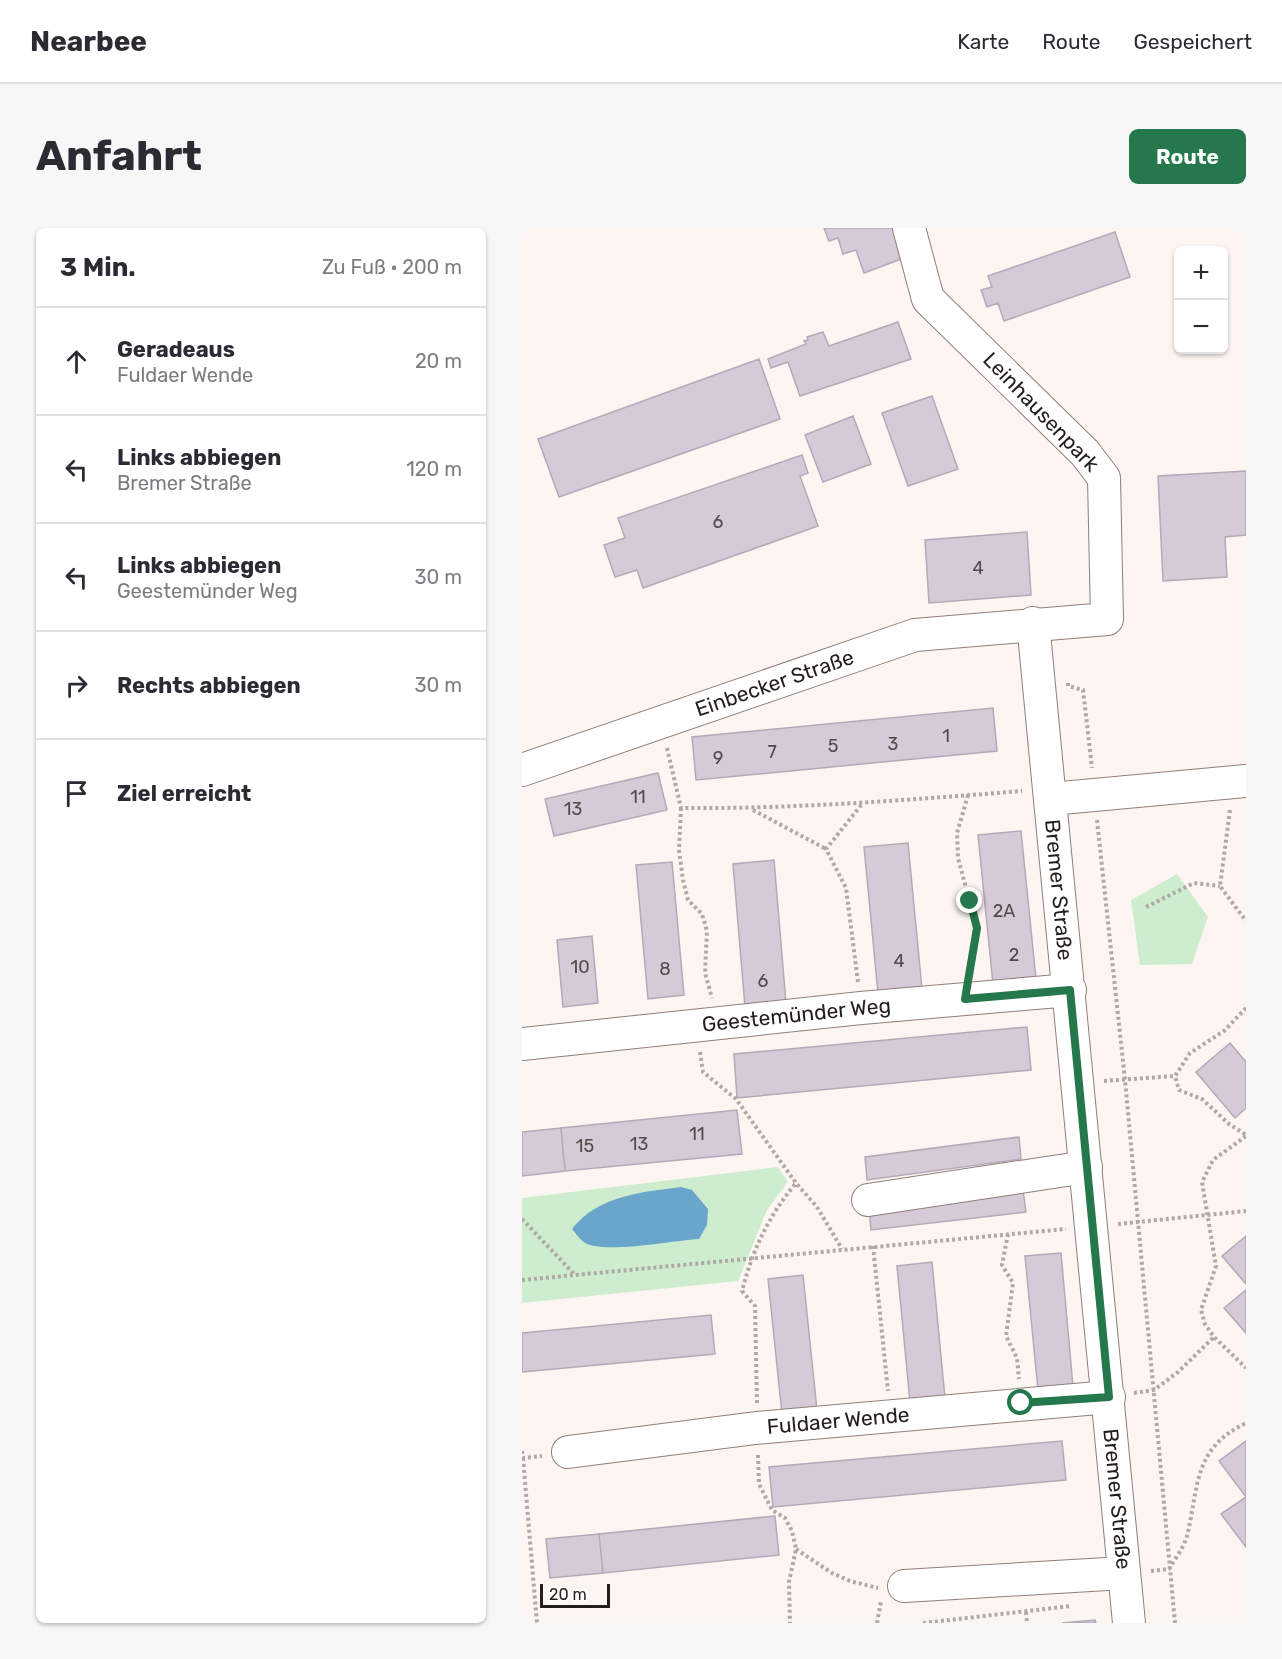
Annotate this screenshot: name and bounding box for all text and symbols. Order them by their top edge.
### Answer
text: Nearbee [30,25,147,58]
text: Karte [957,29,1009,54]
text: Route [1042,29,1101,54]
text: Gespeichert [1134,29,1252,54]
button: Route [1129,129,1246,184]
text: Anfahrt [36,131,202,181]
map controls [1174,246,1228,354]
button: + [1174,246,1228,300]
text: 3 Min. [60,252,136,283]
text: Zu Fuß · 200 m [322,255,462,279]
button: − [1174,300,1228,354]
text: Geradeaus [117,336,235,363]
icon: ahead [60,345,93,378]
street label: Leinhausenpark [978,347,1105,477]
text: 20 m [415,349,462,373]
text: Fuldaer Wende [117,363,253,387]
text: Links abbiegen [117,444,281,471]
icon: left [60,453,93,486]
text: 120 m [406,457,462,481]
text: Bremer Straße [117,471,252,495]
house number: 6 [713,511,724,533]
text: Links abbiegen [117,552,281,579]
house number: 4 [972,557,984,579]
icon: left [60,561,93,594]
text: 30 m [415,565,462,589]
text: Geestemünder Weg [117,579,298,603]
street label: Einbecker Straße [692,644,857,722]
icon: right [60,669,93,702]
text: Rechts abbiegen [117,672,301,699]
text: 30 m [415,673,462,697]
house number: 1 [942,725,950,747]
house number: 3 [888,733,898,755]
house number: 5 [828,735,838,757]
house number: 7 [767,741,777,763]
house number: 9 [713,747,723,769]
icon: arrive [60,777,93,810]
text: Ziel erreicht [117,780,251,807]
house number: 11 [630,786,646,808]
house number: 13 [564,798,582,820]
street label: Bremer Straße [1040,818,1078,961]
route end [956,887,982,913]
house number: 2A [993,900,1015,922]
house number: 2 [1009,944,1019,966]
house number: 4 [893,950,905,972]
house number: 10 [570,956,590,978]
house number: 8 [659,958,671,980]
house number: 6 [758,970,769,992]
street label: Geestemünder Weg [701,992,892,1037]
house number: 11 [689,1123,705,1145]
house number: 13 [630,1133,648,1155]
house number: 15 [576,1135,594,1157]
route start [1007,1389,1033,1415]
street label: Fuldaer Wende [766,1402,911,1439]
street label: Bremer Straße [1098,1427,1137,1571]
scale bar [540,1581,610,1608]
text: 20 m [549,1585,587,1604]

